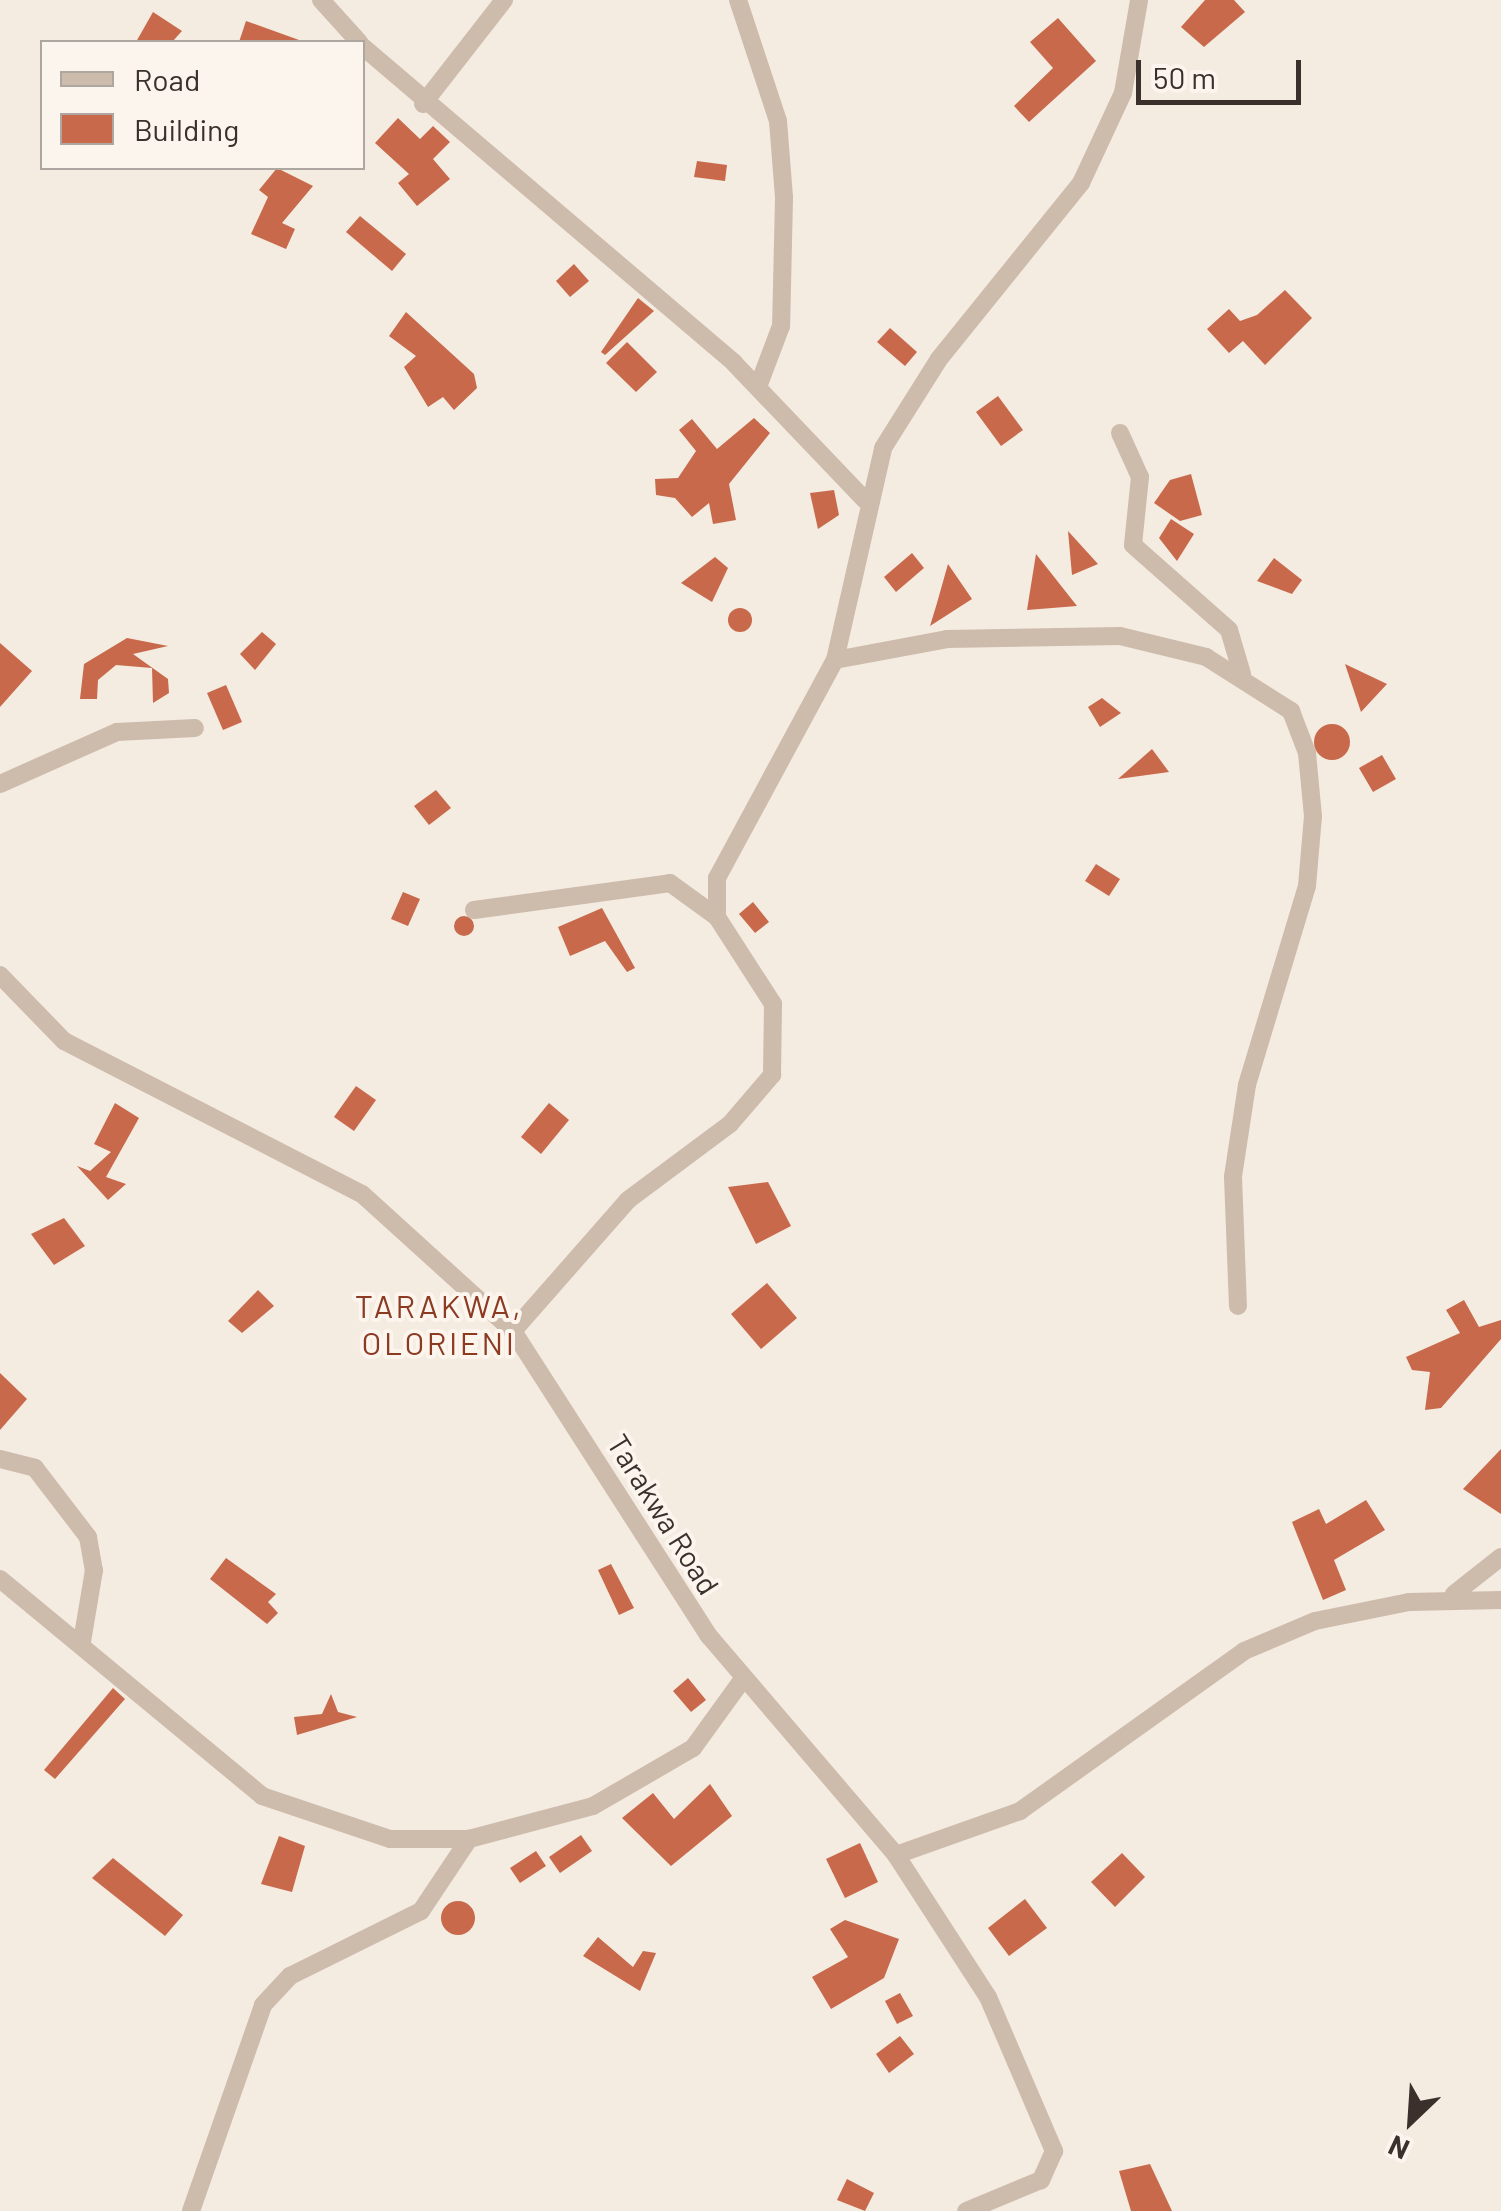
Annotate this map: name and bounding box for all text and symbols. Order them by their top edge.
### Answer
legend [40,40,365,170]
scale bar [1141,40,1306,102]
text: 50 m [1153,59,1216,95]
text: Road [134,61,200,97]
text: Building [134,111,239,147]
district label: TARAKWA, OLORIENI [355,1287,523,1362]
street label: Tarakwa Road [600,1427,728,1601]
north arrow [1361,2071,1461,2171]
text: N [1383,2129,1414,2168]

